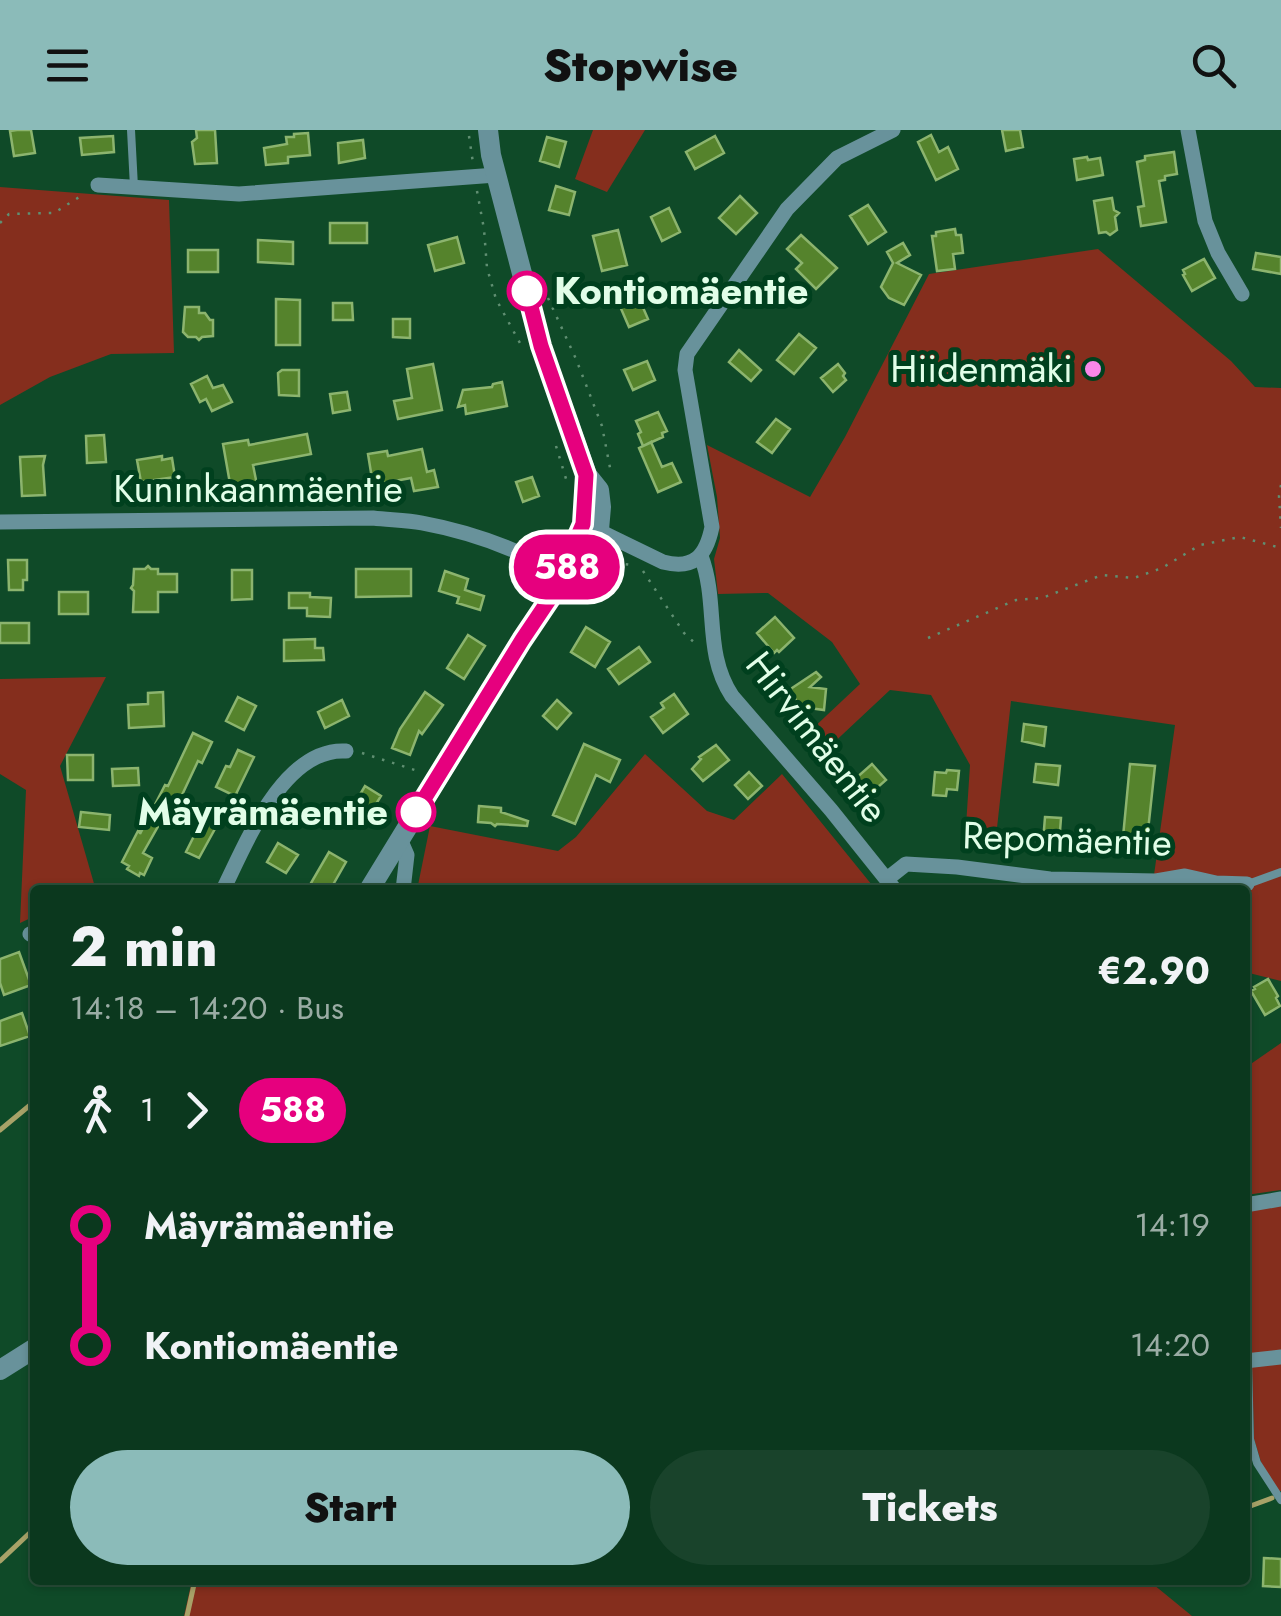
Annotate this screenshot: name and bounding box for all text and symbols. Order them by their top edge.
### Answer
text: Stopwise [543,33,738,98]
icon: menu [40,38,95,93]
icon: search [1186,38,1241,93]
place label: Kontiomäentie [554,263,809,318]
marker: Kontiomäentie [508,272,546,310]
place label: Hiidenmäki [890,341,1073,396]
marker: Hiidenmäki [1082,358,1104,380]
street label: Kuninkaanmäentie [113,461,403,516]
line badge: 588 [510,534,624,600]
text: 588 [534,542,600,592]
street label: Hirvimäentie [733,639,902,834]
place label: Mäyrämäentie [138,784,388,839]
marker: Mäyrämäentie [397,793,435,831]
street label: Repomäentie [961,807,1173,870]
text: 2 min [70,907,218,987]
text: €2.90 [1097,943,1210,998]
text: 14:18 – 14:20 · Bus [70,985,344,1031]
icon: walk [70,1083,125,1138]
icon: forward [169,1083,224,1138]
text: 588 [259,1085,326,1135]
text: 1 [140,1087,154,1133]
text: Mäyrämäentie [144,1198,394,1253]
text: 14:19 [1135,1202,1210,1248]
text: Kontiomäentie [144,1318,399,1373]
text: 14:20 [1130,1322,1210,1368]
button: Start [70,1450,630,1565]
button: Tickets [650,1450,1210,1565]

